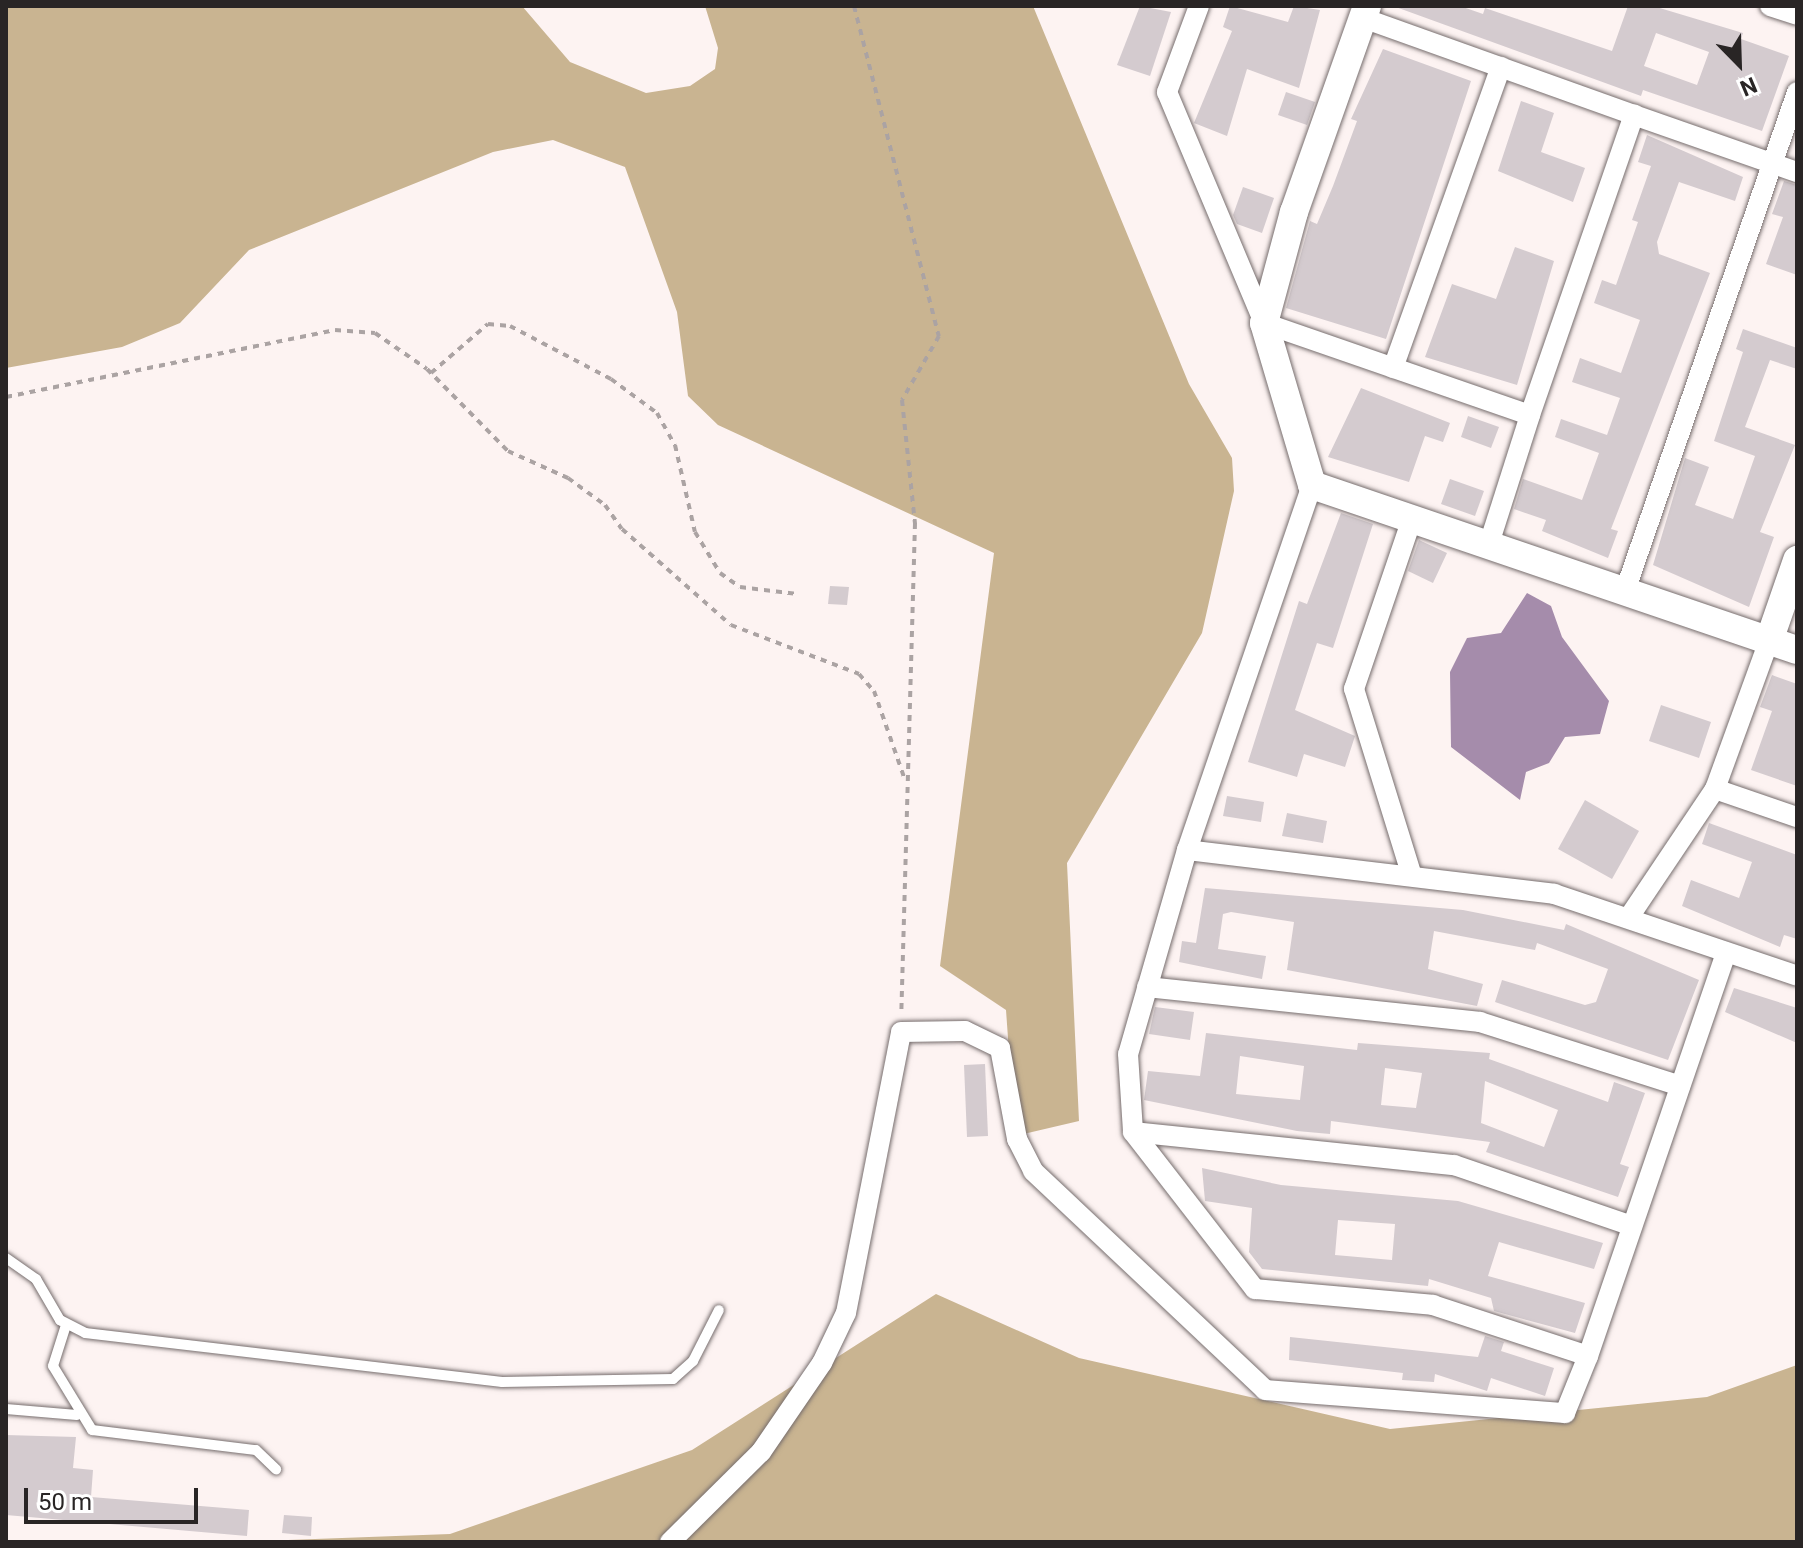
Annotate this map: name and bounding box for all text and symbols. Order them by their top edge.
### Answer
north arrow [1699,24,1779,104]
text: N [1737,72,1761,101]
scale bar [28,1472,202,1522]
text: 50 m [38,1488,92,1516]

